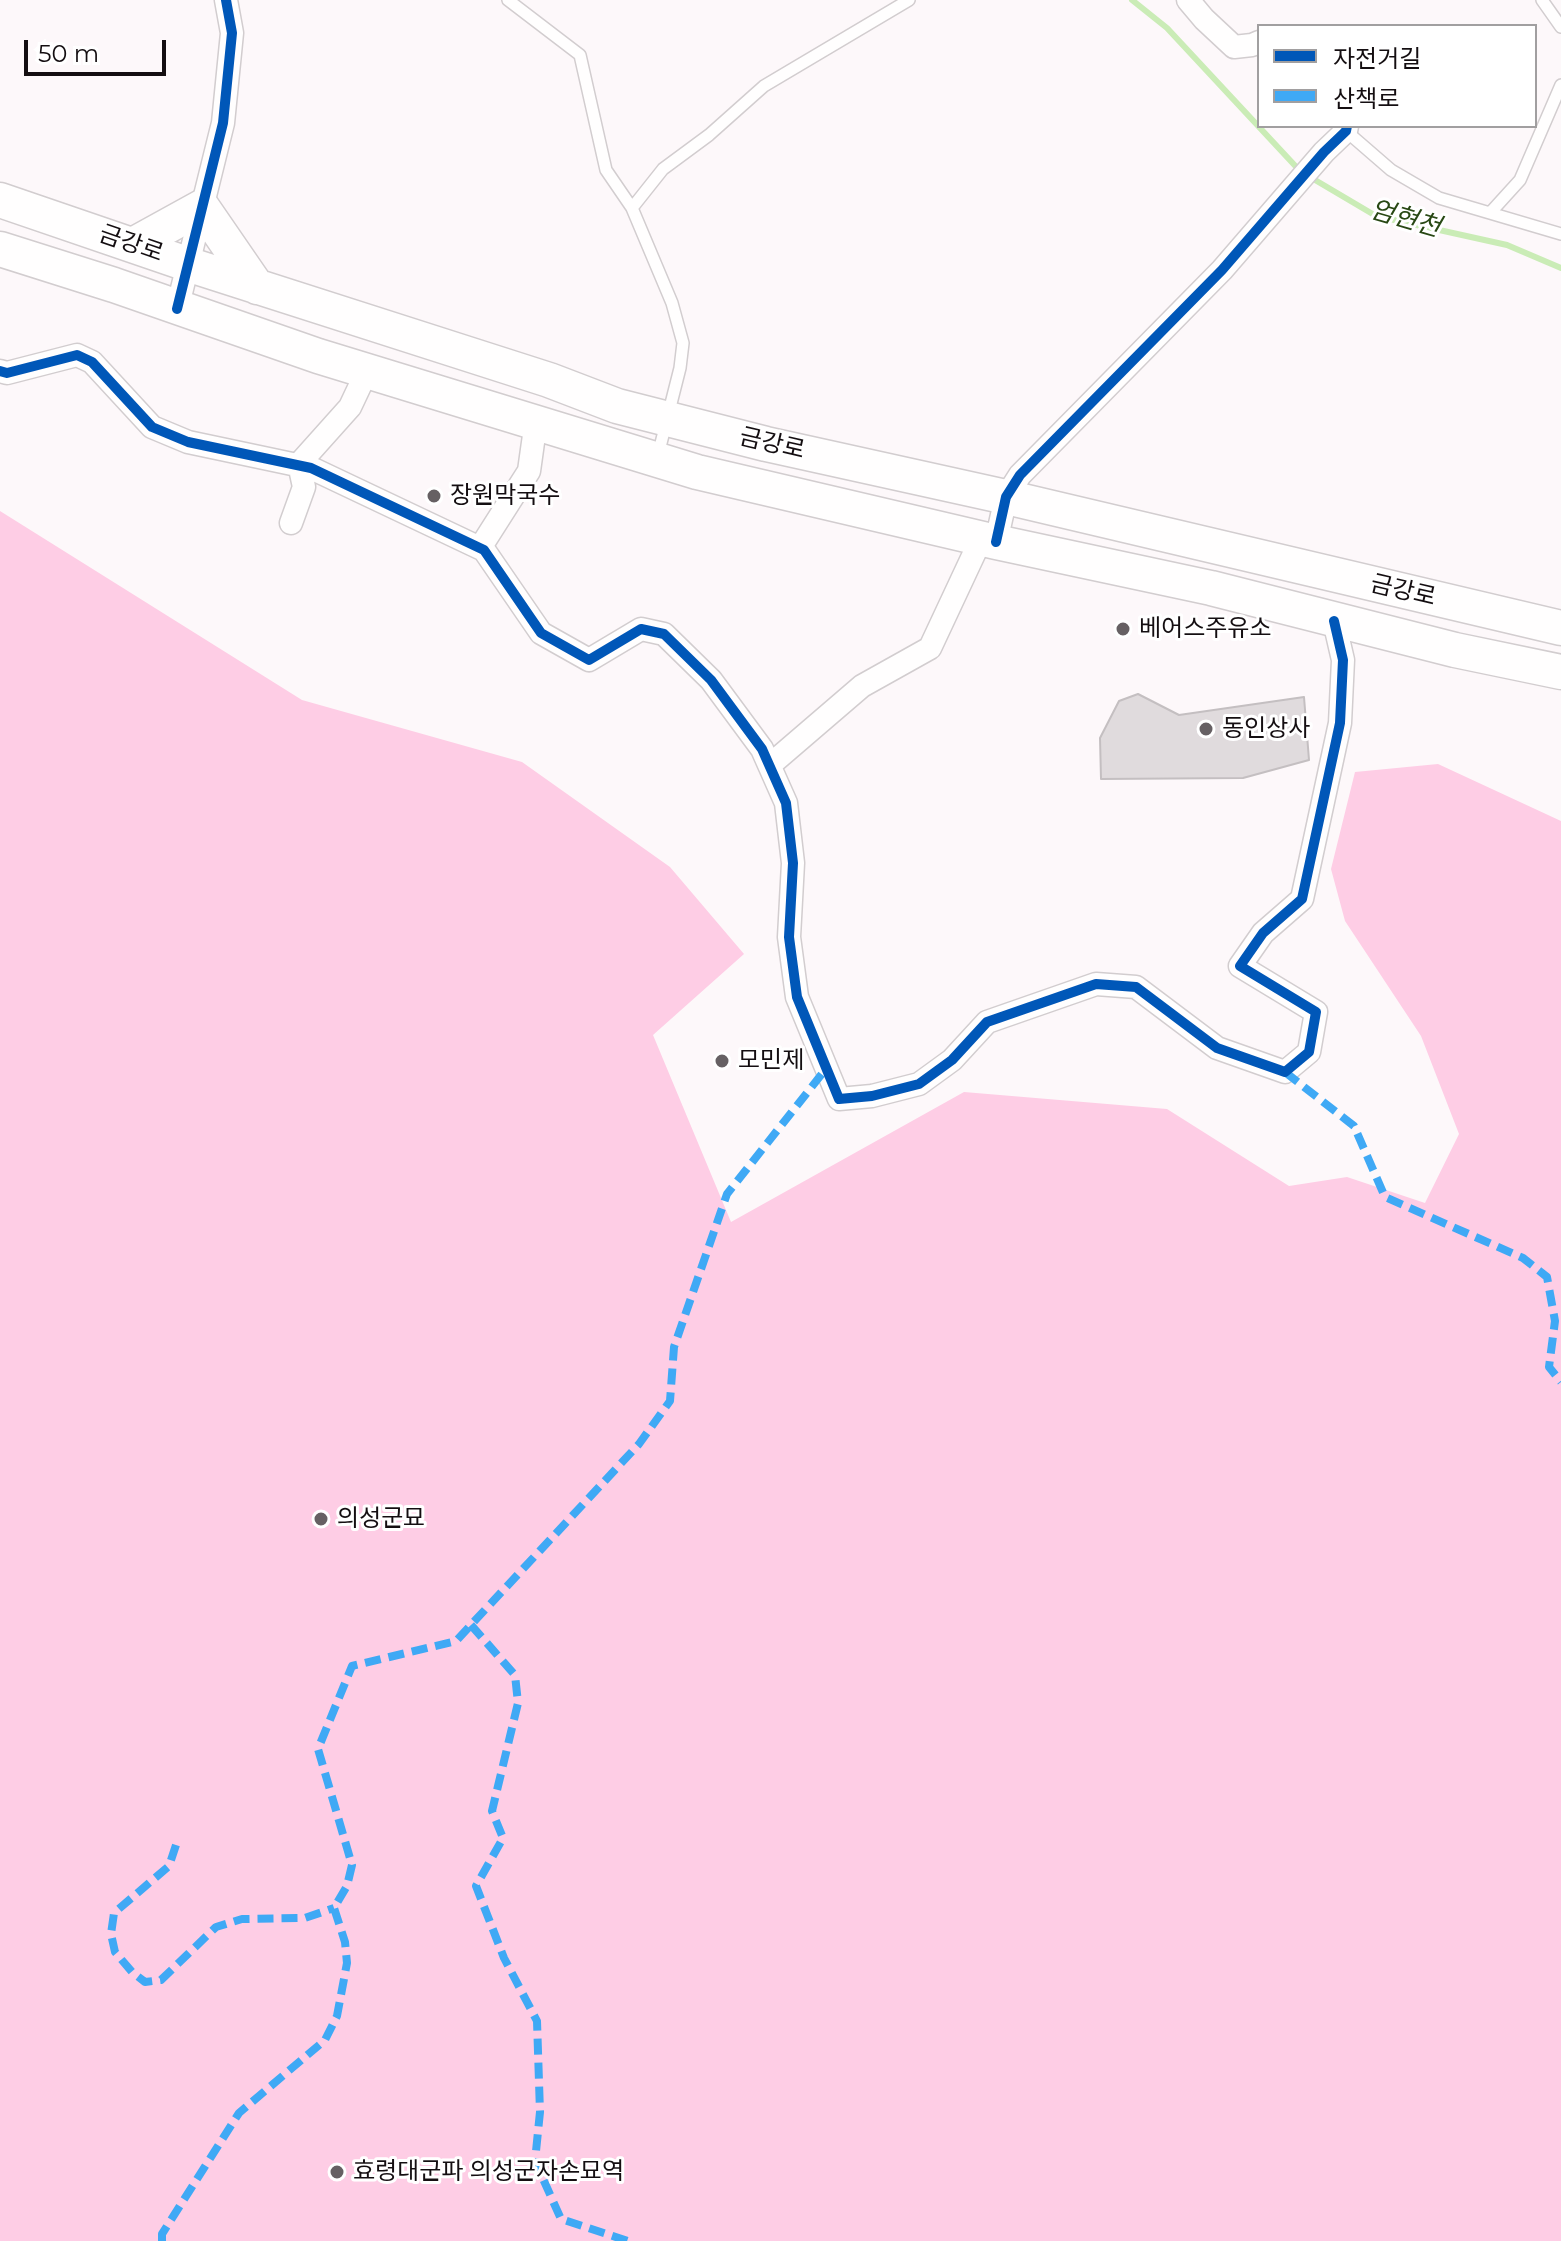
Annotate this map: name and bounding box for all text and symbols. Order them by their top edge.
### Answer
scale bar [28,24,170,74]
legend [1257,24,1537,128]
text: 50 m [38,39,99,68]
text: 자전거길 [1333,44,1421,73]
text: 산책로 [1333,84,1399,113]
water label: 엄현천 [1366,194,1444,244]
street label: 금강로 [95,220,167,268]
street label: 금강로 [736,423,808,465]
place label: 장원막국수 [450,482,560,510]
marker: 장원막국수 [425,487,443,505]
street label: 금강로 [1367,570,1439,612]
place label: 베어스주유소 [1139,615,1271,643]
marker: 베어스주유소 [1114,620,1132,638]
place label: 동인상사 [1222,715,1310,743]
marker: 동인상사 [1197,720,1215,738]
place label: 모민제 [738,1047,804,1075]
marker: 모민제 [713,1052,731,1070]
place label: 의성군묘 [337,1505,425,1533]
marker: 의성군묘 [312,1510,330,1528]
place label: 효령대군파 의성군자손묘역 [353,2158,624,2186]
marker: 효령대군파 의성군자손묘역 [328,2163,346,2181]

